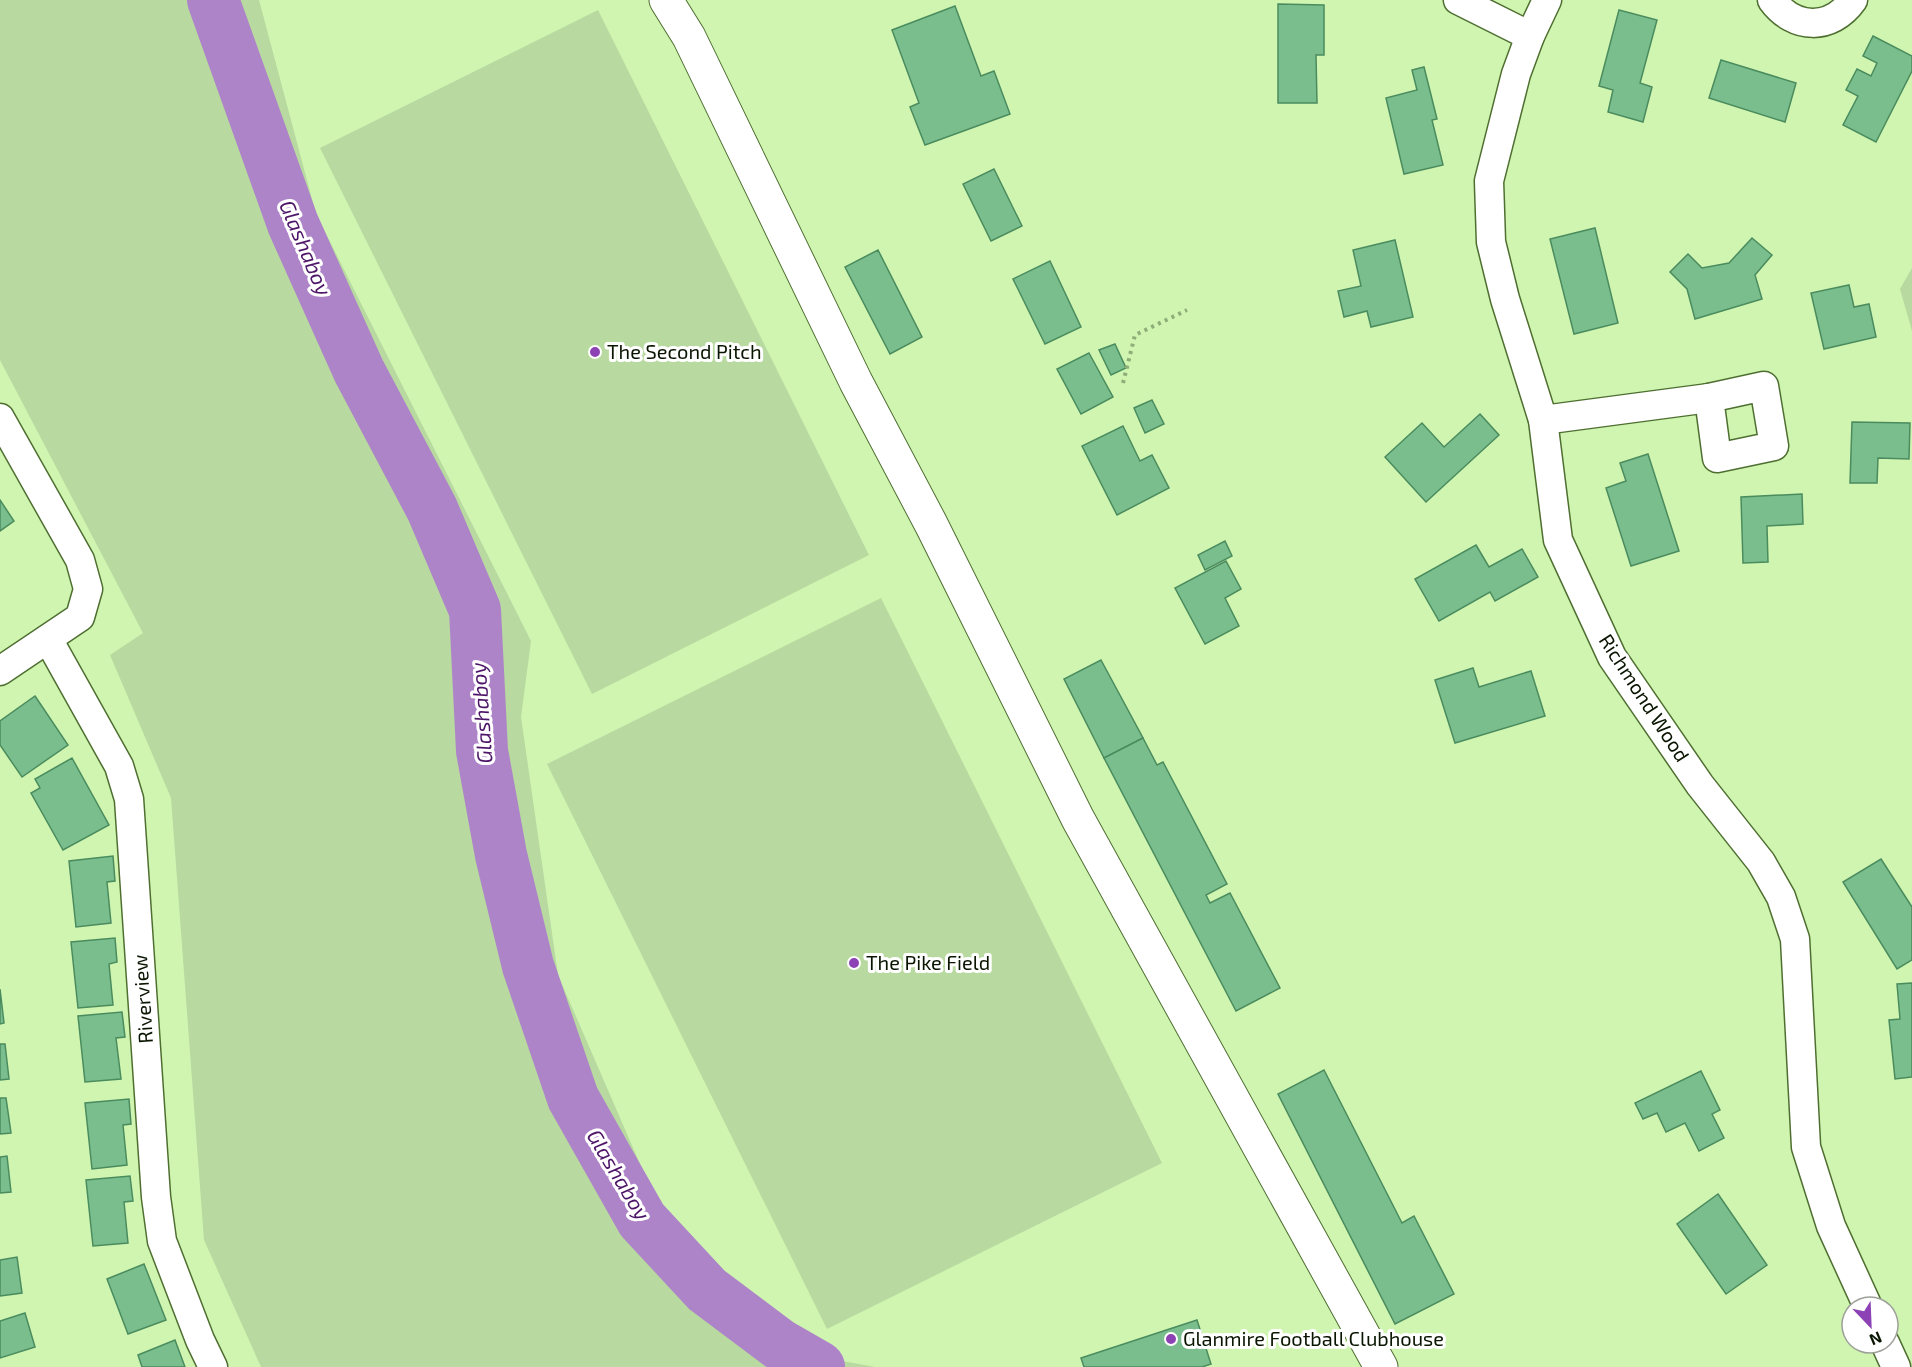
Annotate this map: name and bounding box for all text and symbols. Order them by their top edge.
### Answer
water label: Glashaboy [274,196,338,299]
place label: The Second Pitch [607,339,762,363]
marker: The Second Pitch [588,345,602,359]
street label: Richmond Wood [1595,629,1695,766]
water label: Glashaboy [465,662,498,764]
place label: The Pike Field [866,950,990,974]
street label: Riverview [127,954,157,1044]
marker: The Pike Field [847,956,861,970]
water label: Glashaboy [582,1124,656,1225]
north arrow [1840,1295,1900,1355]
place label: Glanmire Football Clubhouse [1183,1326,1444,1350]
text: N [1867,1328,1885,1350]
marker: Glanmire Football Clubhouse [1164,1332,1178,1346]

